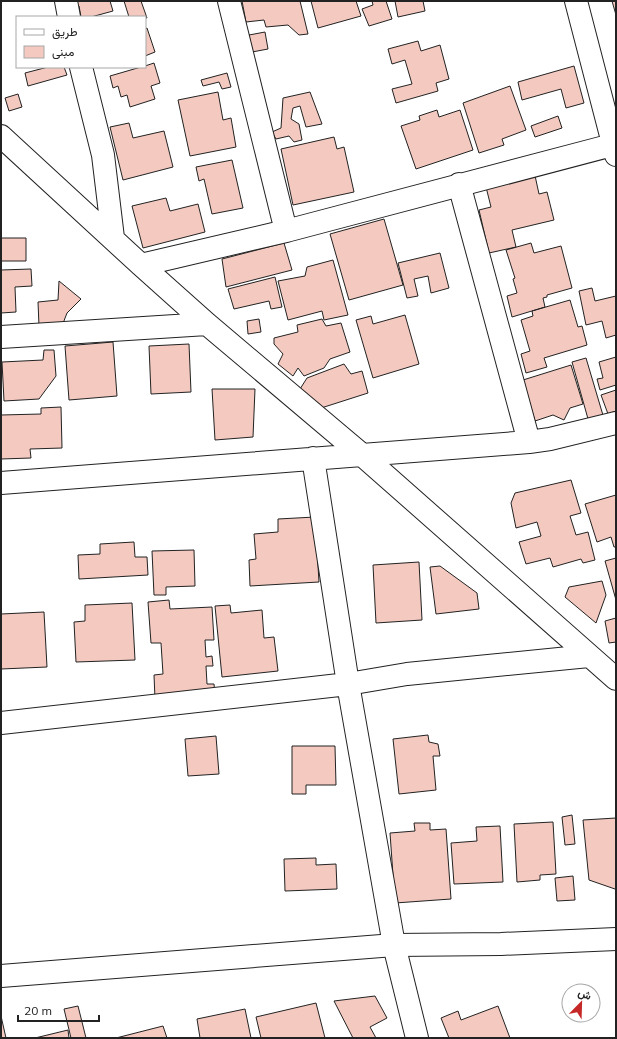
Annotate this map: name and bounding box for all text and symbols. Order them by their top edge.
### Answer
legend [16,16,146,68]
text: طريق [52,24,78,40]
text: مبنى [52,44,74,60]
north arrow [561,983,601,1023]
text: ش [576,985,594,1003]
scale bar [18,997,99,1023]
text: 20 m [24,1003,52,1018]

